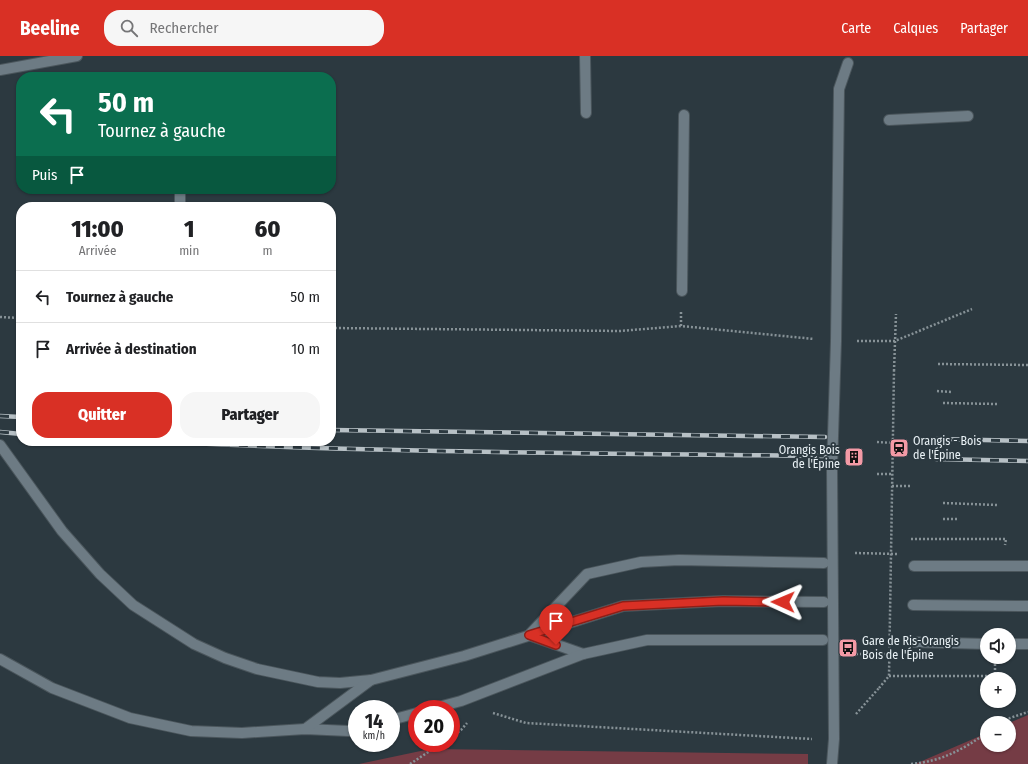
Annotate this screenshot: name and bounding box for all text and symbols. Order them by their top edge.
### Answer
search box [104,10,384,46]
text: Beeline [20,17,80,40]
icon: search [118,17,140,39]
text: Rechercher [150,19,218,37]
text: Carte [841,20,871,37]
text: Calques [893,20,938,37]
text: Partager [960,20,1008,37]
text: 50 m [98,86,154,119]
icon: left [32,88,84,140]
text: Tournez à gauche [98,120,226,142]
icon: arrive [66,164,88,186]
text: Puis [32,166,58,184]
text: 11:00 [71,215,124,243]
text: 1 [184,215,194,243]
text: 60 [255,215,281,243]
text: Arrivée [79,243,116,258]
text: min [179,243,199,258]
text: m [263,243,273,258]
icon: left [32,286,54,308]
text: Tournez à gauche [66,288,173,306]
text: 50 m [290,288,320,306]
icon: arrive [32,338,54,360]
text: Arrivée à destination [66,340,197,358]
text: 10 m [291,340,320,358]
button: Quitter [32,392,172,438]
button: Partager [180,392,320,438]
place label: Orangis - Bois de l'Épine [913,434,981,462]
station icon: Orangis - Bois de l'Épine [888,437,910,459]
place label: Orangis Bois de l'Épine [779,443,840,471]
building icon: Orangis Bois de l'Épine [843,446,865,468]
position arrow [762,581,804,623]
pin [539,604,573,645]
icon: arrive [545,610,567,632]
map controls [980,628,1016,752]
button: sound [980,628,1016,664]
place label: Gare de Ris-Orangis Bois de l'Épine [862,634,959,662]
bus stop icon: Gare de Ris-Orangis Bois de l'Épine [837,637,859,659]
button: + [980,672,1016,708]
speed limit sign: 20 [408,700,460,752]
text: 14 [365,709,383,733]
button: − [980,716,1016,752]
text: km/h [363,730,385,742]

